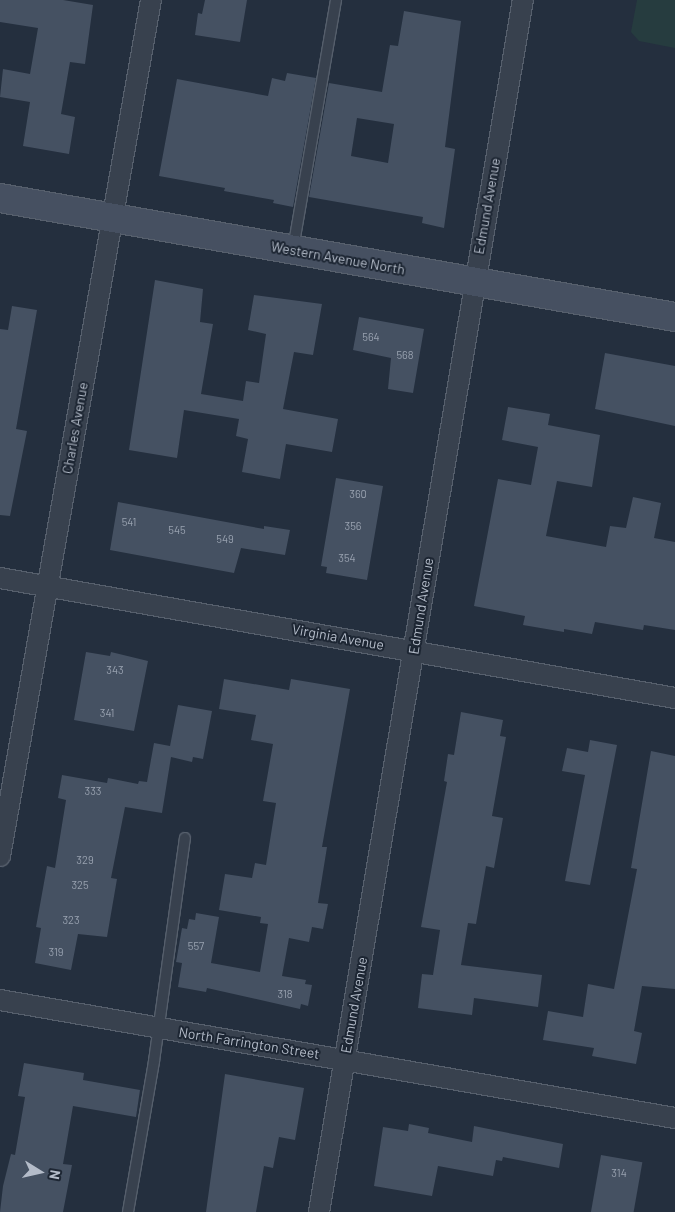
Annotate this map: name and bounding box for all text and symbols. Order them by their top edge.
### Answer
street label: Edmund Avenue [470,156,504,256]
street label: Western Avenue North [270,238,406,278]
house number: 564 [362,330,380,344]
house number: 568 [396,348,414,362]
street label: Charles Avenue [59,381,91,475]
house number: 360 [349,487,367,501]
house number: 541 [122,515,136,529]
house number: 356 [345,519,361,533]
house number: 545 [168,523,186,537]
house number: 549 [216,532,234,546]
house number: 354 [338,551,356,565]
street label: Edmund Avenue [405,556,437,656]
street label: Virginia Avenue [291,621,385,653]
house number: 343 [106,663,124,677]
house number: 341 [100,706,114,720]
house number: 333 [85,784,101,798]
house number: 329 [76,853,94,867]
house number: 325 [71,878,89,892]
house number: 323 [62,913,80,927]
house number: 557 [188,939,204,953]
house number: 319 [48,945,64,959]
street label: Edmund Avenue [337,955,371,1055]
house number: 318 [277,987,293,1001]
street label: North Farrington Street [177,1024,321,1062]
north arrow [15,1147,65,1197]
house number: 314 [611,1166,627,1180]
text: N [46,1169,64,1181]

